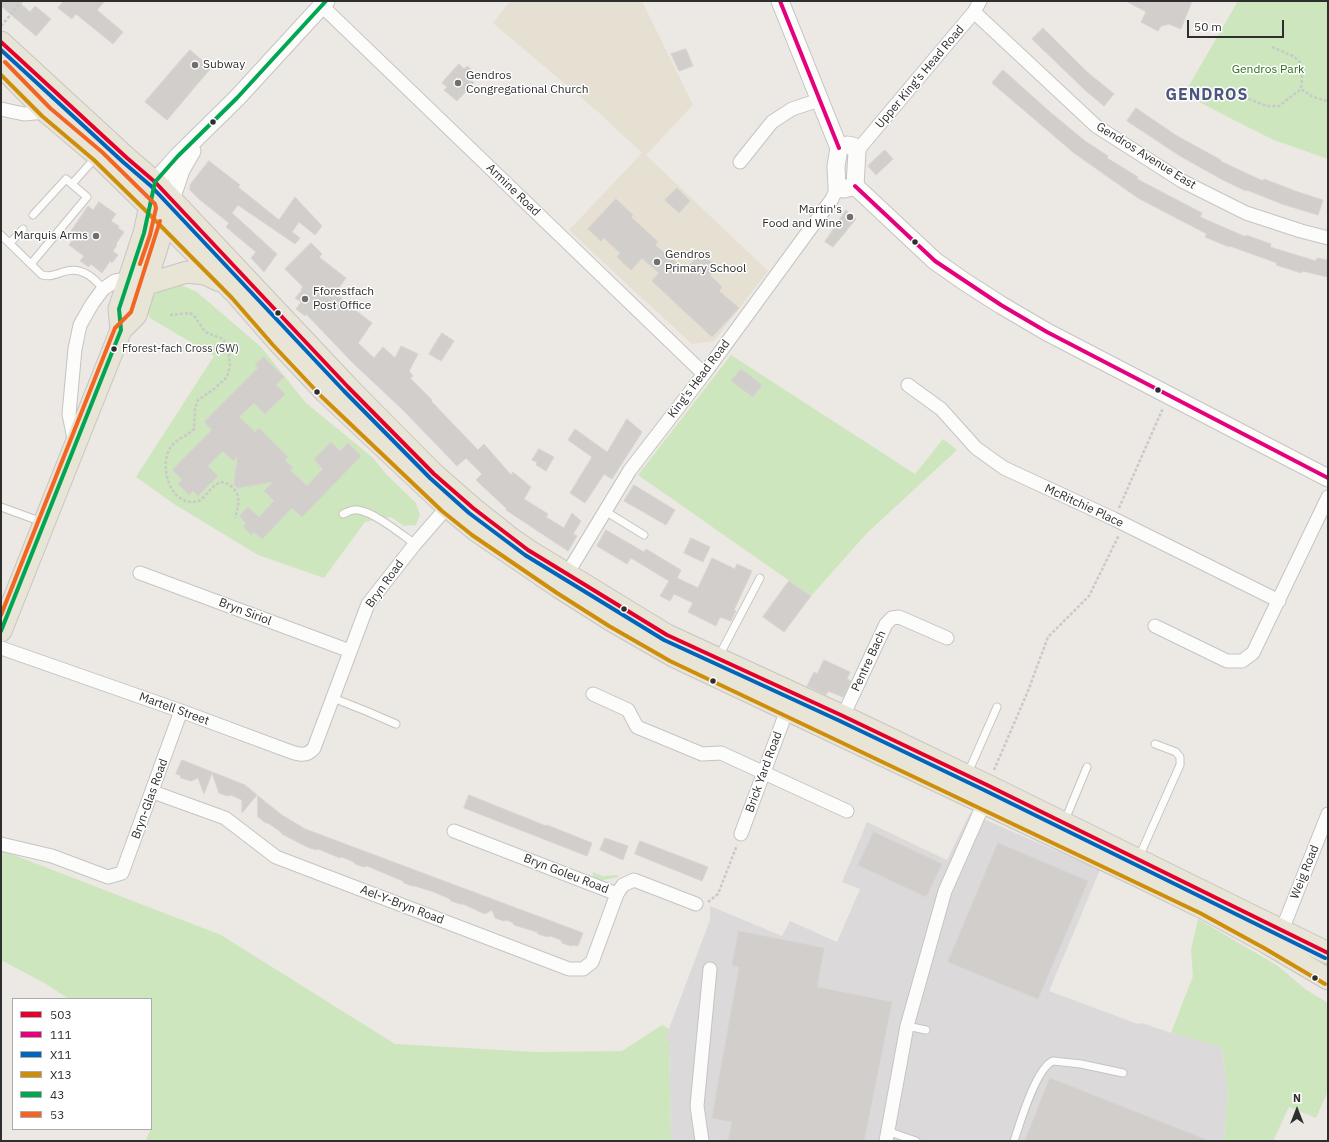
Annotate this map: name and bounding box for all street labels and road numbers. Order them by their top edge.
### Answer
street label: Upper King's Head Road [873,23,967,131]
street label: Gendros Avenue East [1094,119,1198,193]
street label: Armine Road [483,161,543,219]
street label: King's Head Road [665,337,733,421]
street label: McRitchie Place [1042,481,1126,531]
street label: Bryn Road [363,557,407,611]
street label: Bryn Siriol [217,595,273,629]
street label: Pentre Bach [849,628,889,694]
street label: Martell Street [137,690,211,728]
street label: Brick Yard Road [743,730,785,814]
street label: Bryn-Glas Road [129,757,171,841]
street label: Weig Road [1288,843,1322,901]
street label: Bryn Goleu Road [521,851,611,897]
street label: Ael-Y-Bryn Road [358,882,446,928]

